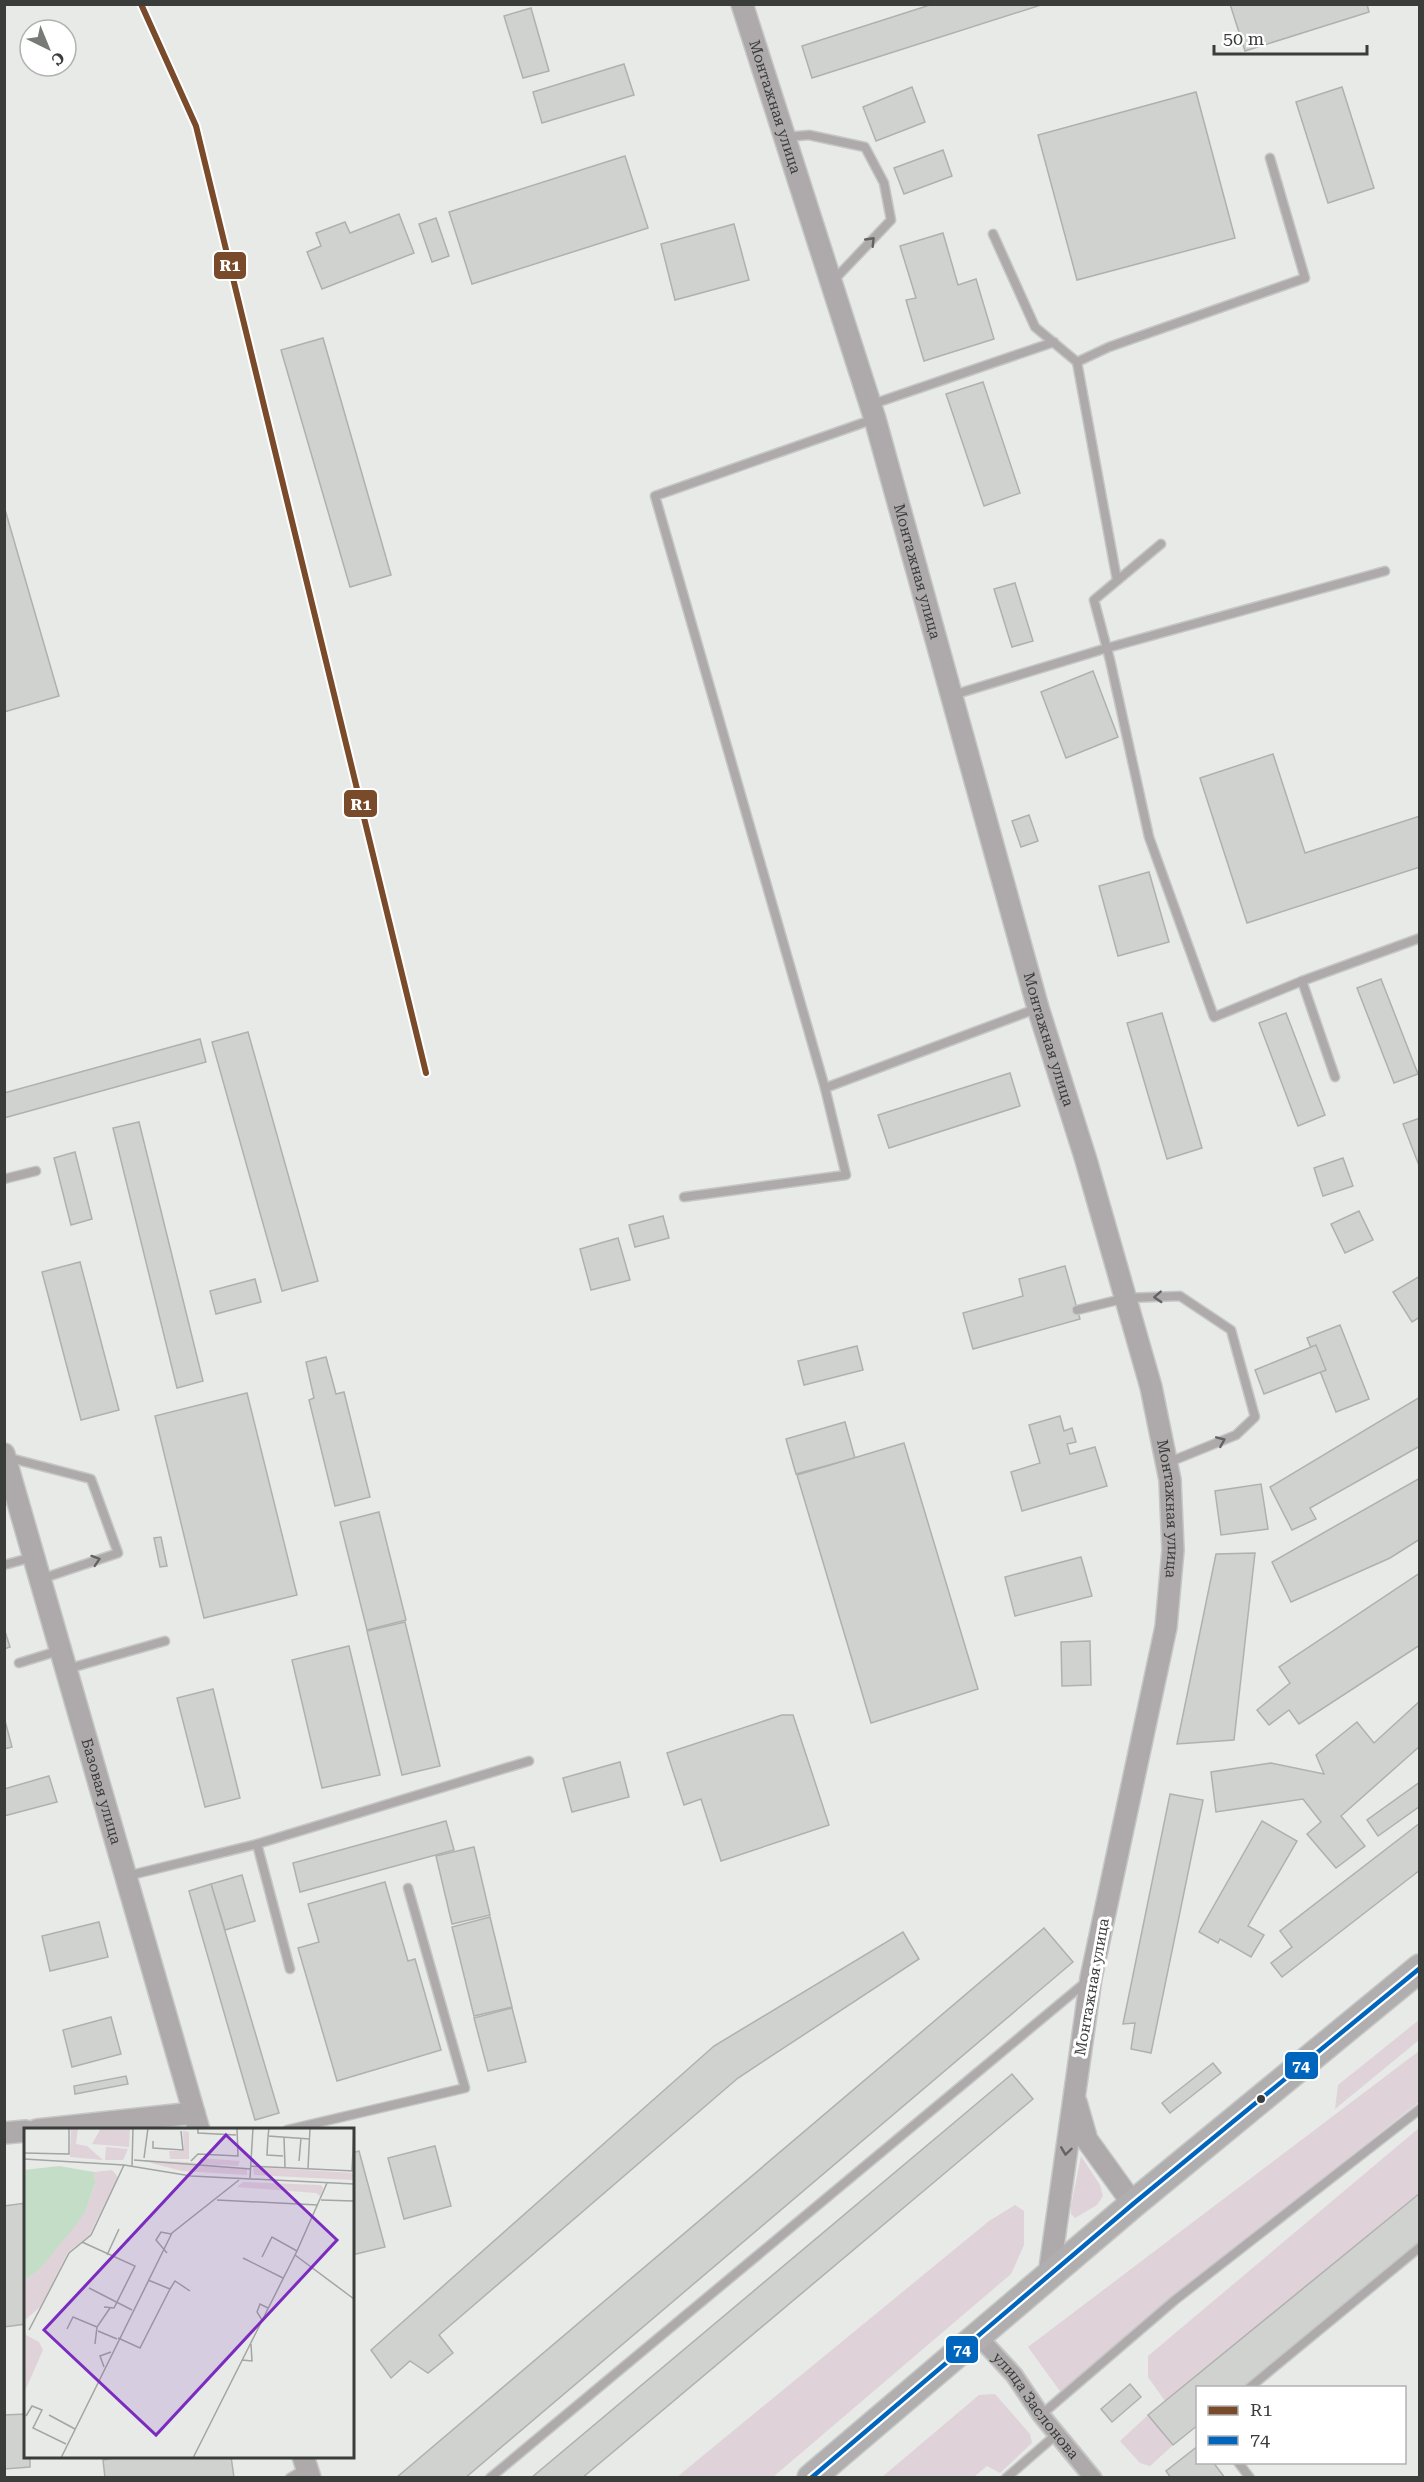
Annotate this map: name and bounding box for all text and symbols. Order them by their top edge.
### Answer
north arrow [18,18,78,78]
scale bar [1214,18,1367,56]
text: 50 m [1223,28,1264,49]
street label: Монтажная улица [745,38,805,176]
text: С [47,48,68,69]
one-way arrow [863,237,874,248]
line badge: R1 [213,251,247,280]
text: R1 [220,256,240,275]
street label: Монтажная улица [890,502,944,641]
line badge: R1 [343,789,378,818]
text: R1 [351,795,371,814]
street label: Монтажная улица [1020,970,1078,1109]
one-way arrow [1153,1290,1162,1303]
one-way arrow [1215,1436,1226,1448]
street label: Монтажная улица [1153,1438,1182,1579]
one-way arrow [90,1555,101,1568]
street label: Базовая улица [77,1736,125,1846]
street label: Монтажная улица [1071,1917,1113,2057]
line badge: 74 [1284,2051,1319,2080]
text: 74 [1292,2056,1310,2075]
unlabelled marker [1255,2093,1267,2105]
inset map [24,2128,354,2458]
one-way arrow [1060,2146,1072,2155]
line badge: 74 [945,2335,979,2364]
text: 74 [953,2340,971,2359]
street label: улица Заслонова [989,2349,1083,2463]
legend [1196,2386,1406,2464]
text: R1 [1250,2399,1273,2420]
text: 74 [1250,2429,1270,2450]

